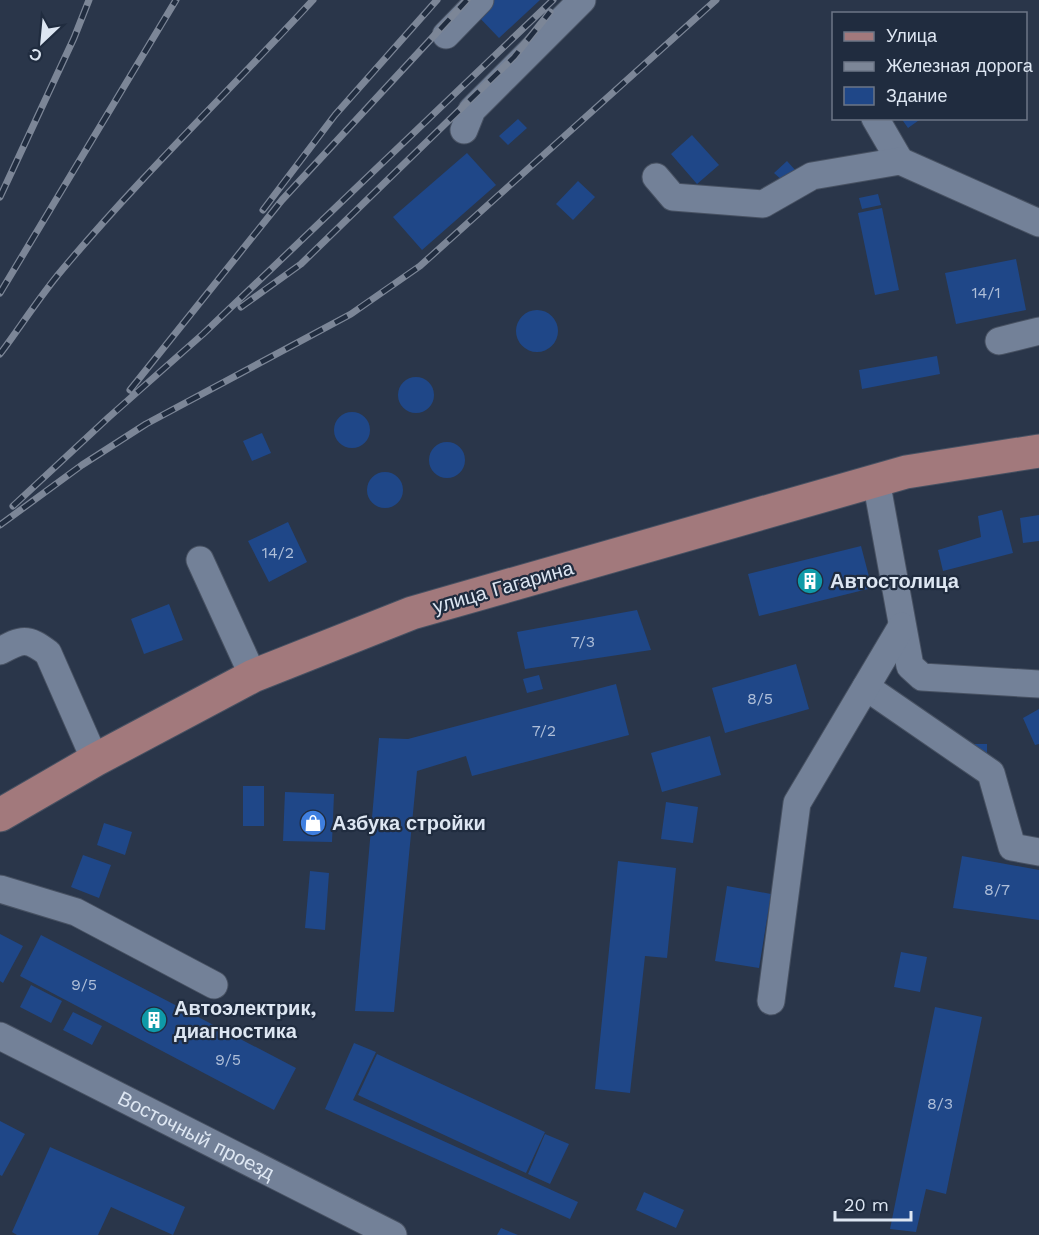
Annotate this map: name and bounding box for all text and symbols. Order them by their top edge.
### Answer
north arrow [12,12,72,72]
legend [832,12,1027,120]
text: Улица [886,25,938,46]
text: С [26,44,45,66]
text: Железная дорога [886,55,1034,76]
text: Здание [886,85,947,106]
house number: 14/1 [971,283,1001,302]
house number: 14/2 [262,543,294,562]
street label: улица Гагарина [430,555,577,619]
building icon: Автостолица [795,566,825,596]
place label: Автостолица [830,569,960,593]
house number: 7/3 [571,632,595,651]
house number: 8/5 [747,689,773,708]
house number: 7/2 [532,721,556,740]
shop icon: Азбука стройки [298,808,328,838]
place label: Азбука стройки [332,811,486,835]
house number: 8/7 [984,880,1010,899]
house number: 9/5 [71,975,97,994]
place label: Автоэлектрик, диагностика [174,996,316,1043]
building icon: Автоэлектрик, диагностика [139,1005,169,1035]
house number: 9/5 [215,1050,241,1069]
street label: Восточный проезд [114,1086,279,1185]
house number: 8/3 [927,1094,953,1113]
scale bar [835,1184,912,1222]
text: 20 m [844,1194,889,1215]

